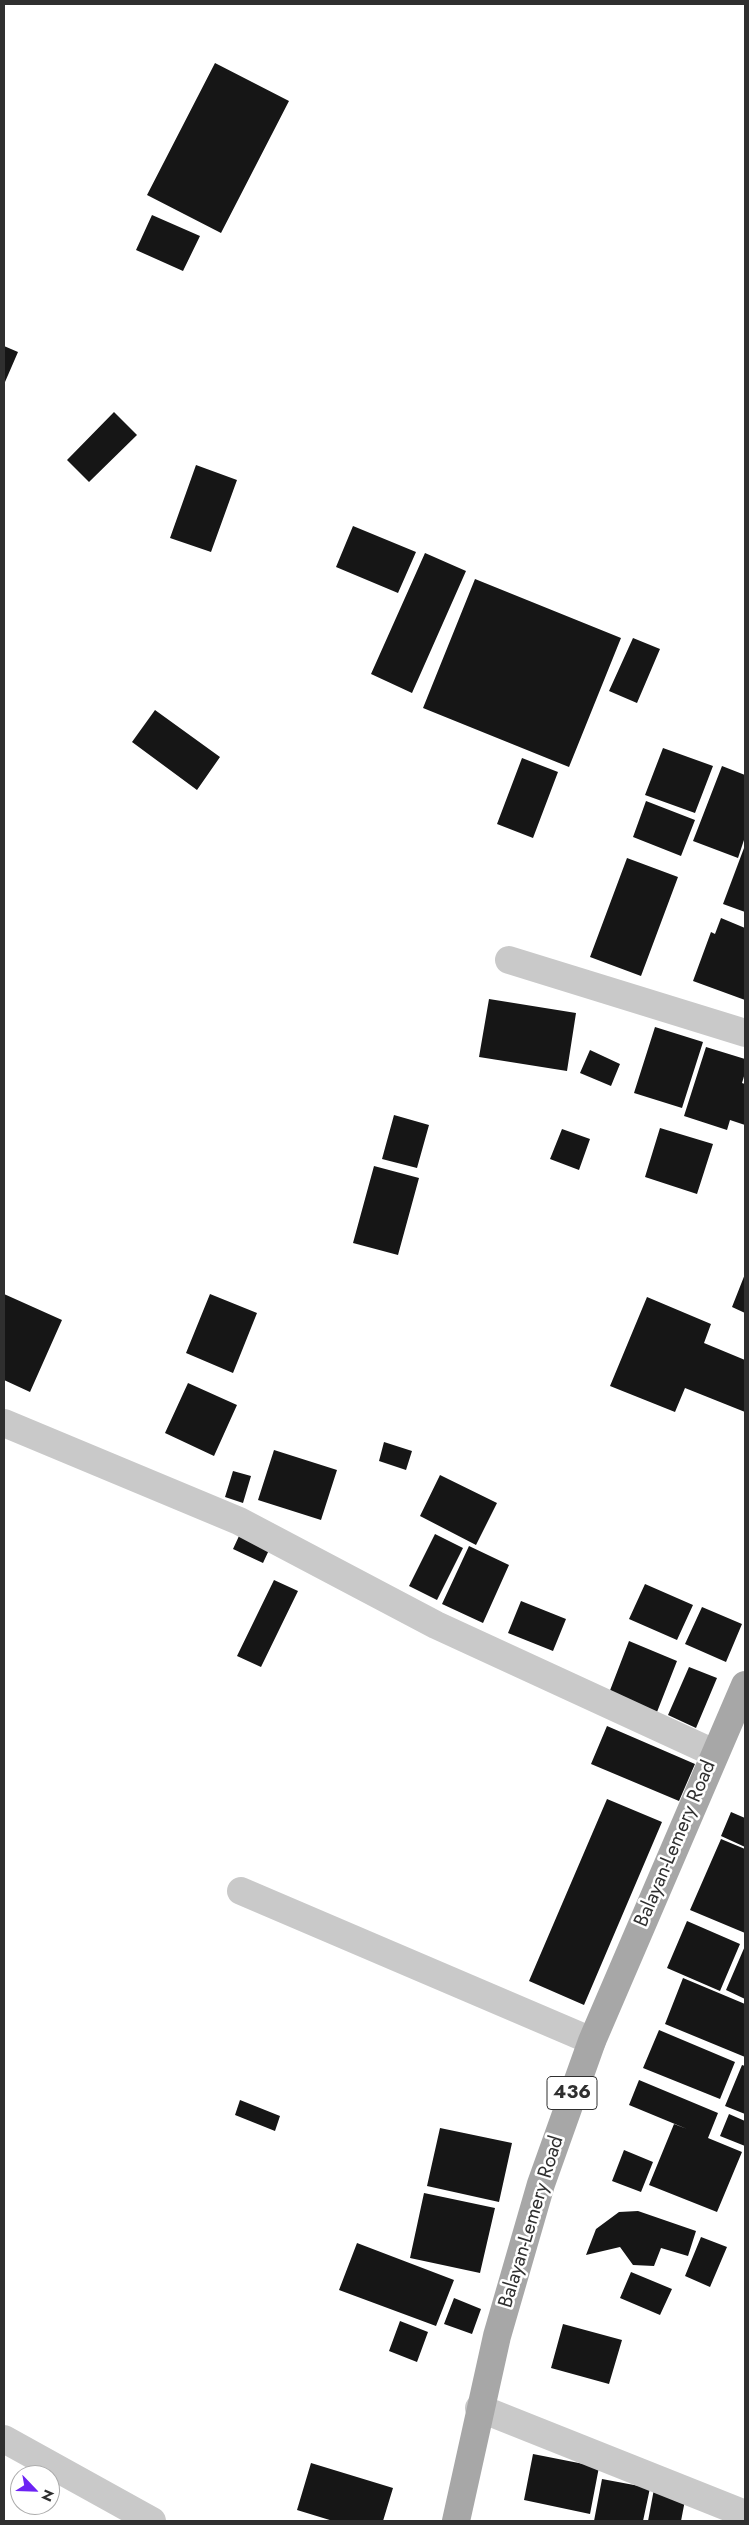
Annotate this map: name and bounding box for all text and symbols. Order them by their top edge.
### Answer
street label: Balayan-Lemery Road [630,1757,722,1931]
road number: 436 [547,2076,597,2110]
street label: Balayan-Lemery Road [494,2133,570,2311]
north arrow [10,2465,60,2515]
text: N [36,2487,59,2505]

